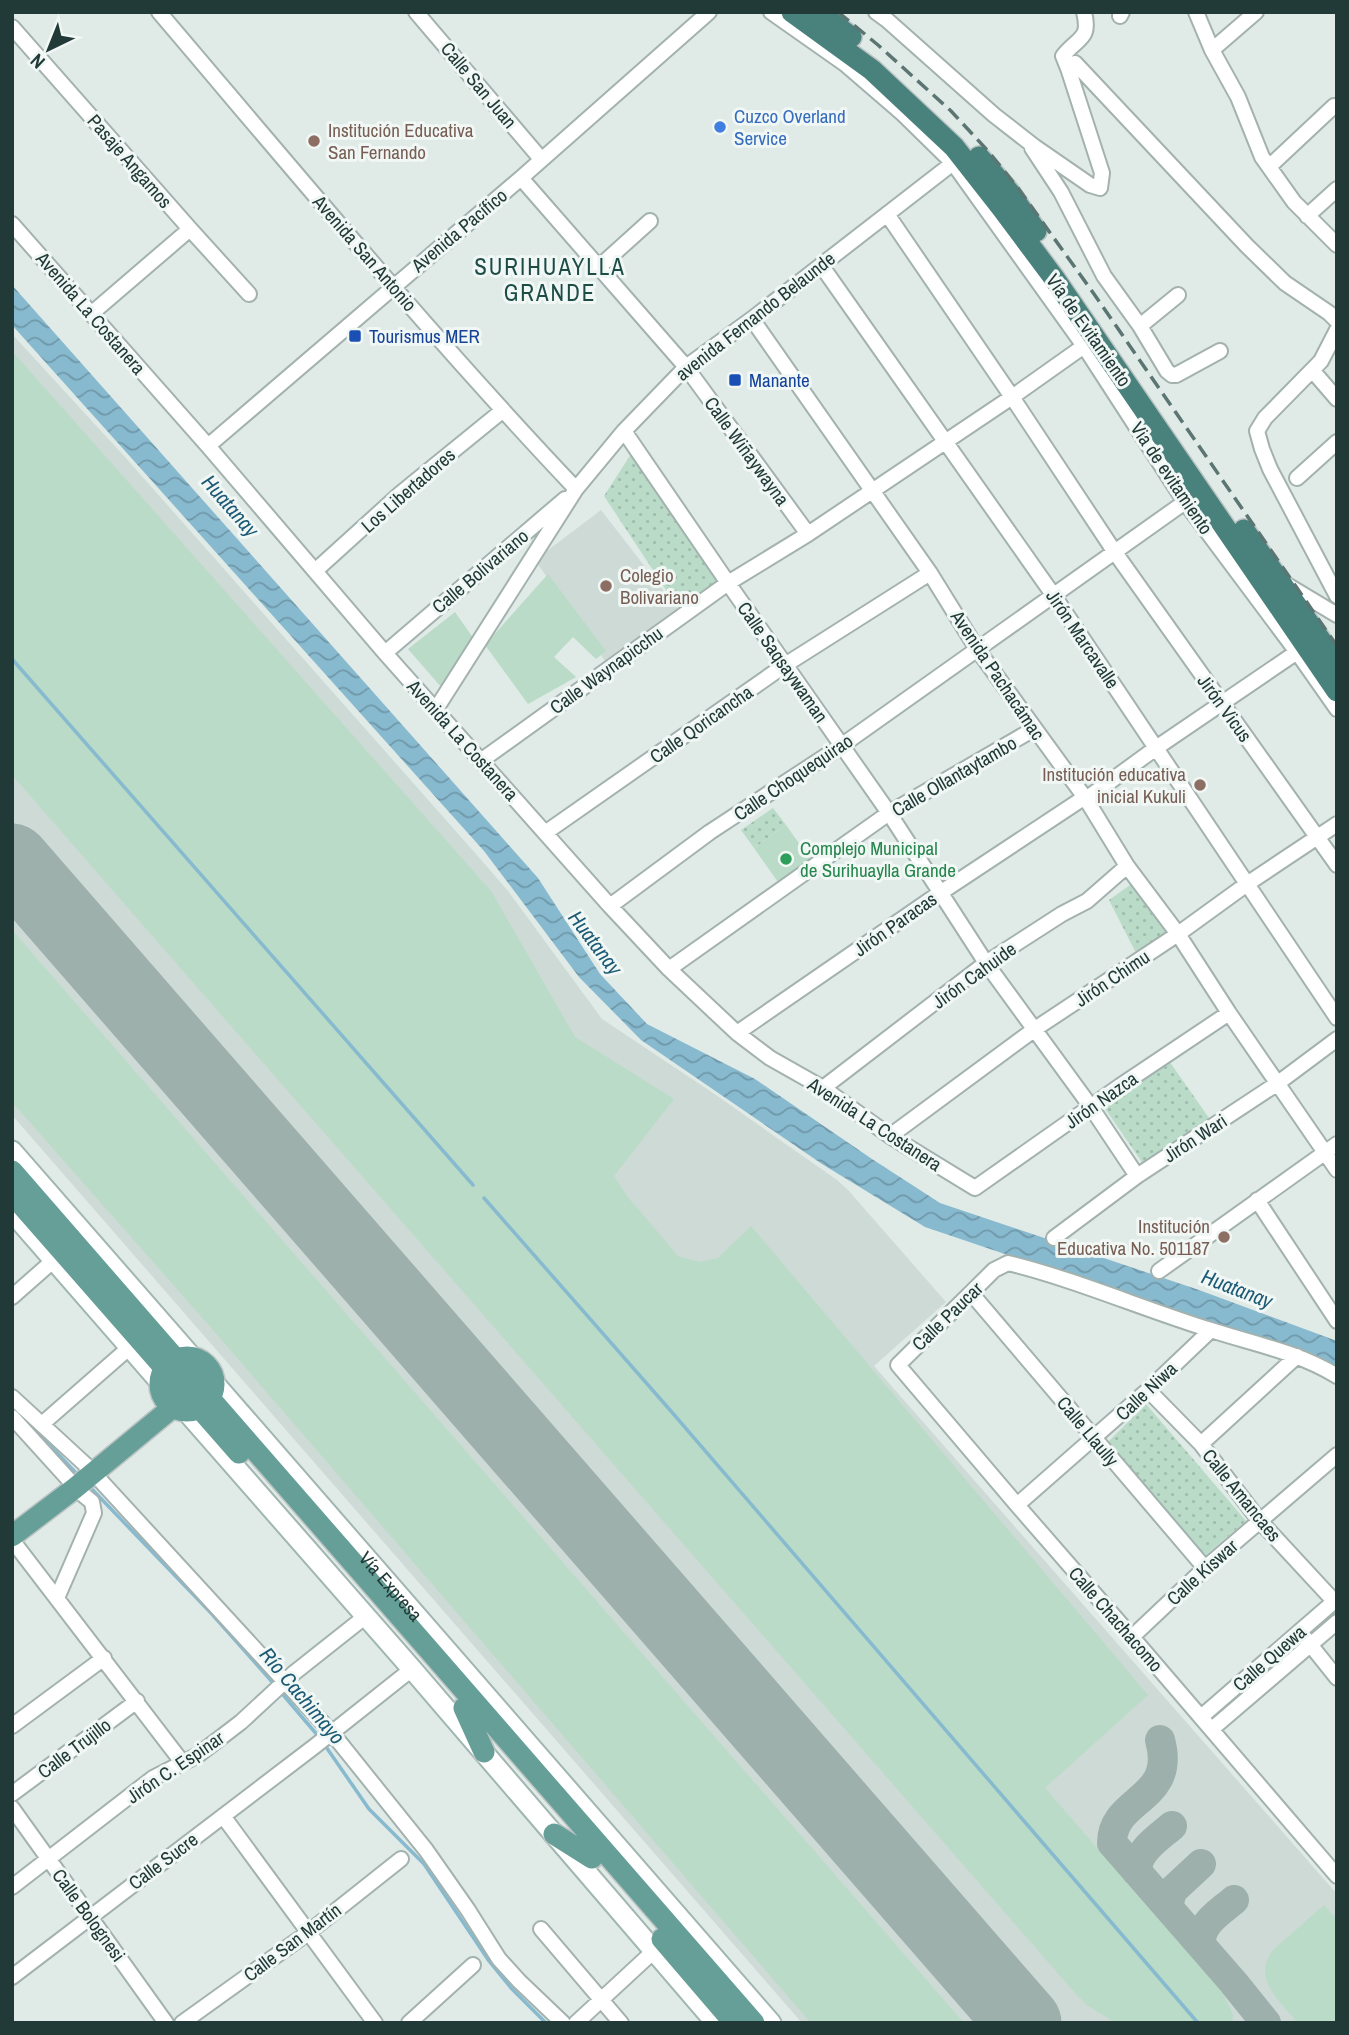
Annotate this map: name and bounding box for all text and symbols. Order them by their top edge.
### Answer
north arrow [14,14,84,84]
street label: Calle San Juan [435,36,523,134]
text: N [24,48,50,75]
place label: Cuzco Overland Service [734,103,846,151]
street label: Pasaje Angamos [82,108,178,214]
place label: Institución Educativa San Fernando [328,117,474,165]
marker: Cuzco Overland Service [712,119,728,135]
marker: Institución Educativa San Fernando [306,133,322,149]
street label: Avenida Pacífico [405,182,512,278]
street label: Avenida San Antonio [307,189,423,317]
street label: Avenida La Costanera [30,245,152,380]
street label: avenida Fernando Belaunde [670,245,840,387]
district label: SURIHUAYLLA GRANDE [474,251,626,308]
street label: Vía de Evitamiento [1040,268,1138,392]
place label: Tourismus MER [369,323,480,349]
marker: Tourismus MER [347,328,363,344]
place label: Manante [749,367,810,393]
marker: Manante [727,372,743,388]
street label: Calle Wiñaywayna [699,391,796,511]
street label: Via de evitamiento [1125,417,1219,539]
street label: Los Libertadores [355,442,461,538]
water label: Huatanay [195,468,266,544]
street label: Calle Bolivariano [426,523,534,619]
place label: Colegio Bolivariano [620,562,699,610]
marker: Colegio Bolivariano [598,578,614,594]
street label: Jirón Marcavalle [1040,584,1126,694]
street label: Calle Saqsaywaman [732,596,834,728]
street label: Avenida Pachacámac [944,604,1051,745]
street label: Calle Waynapicchu [544,620,668,720]
street label: Jirón Vicus [1192,669,1258,747]
street label: Avenida La Costanera [401,673,525,806]
street label: Calle Qoricancha [644,679,758,769]
street label: Calle Choquequirao [728,727,858,827]
street label: Calle Ollantaytambo [887,730,1021,822]
place label: Institución educativa inicial Kukuli [1042,761,1186,809]
marker: Institución educativa inicial Kukuli [1192,777,1208,793]
place label: Complejo Municipal de Surihuaylla Grande [800,835,956,883]
marker: Complejo Municipal de Surihuaylla Grande [778,851,794,867]
street label: Jirón Paracas [848,886,942,962]
water label: Huatanay [562,905,630,982]
street label: Jirón Cahuide [927,936,1021,1014]
street label: Jirón Chimu [1070,943,1154,1013]
street label: Jirón Nazca [1059,1065,1143,1134]
street label: Avenida La Costanera [802,1070,947,1177]
street label: Jirón Wari [1158,1108,1232,1168]
place label: Institución Educativa No. 501187 [1057,1213,1210,1261]
marker: Institución Educativa No. 501187 [1216,1229,1232,1245]
water label: Huatanay [1198,1262,1278,1316]
street label: Calle Paucar [906,1275,989,1356]
street label: Calle Niwa [1110,1356,1183,1426]
street label: Calle Llaully [1051,1390,1125,1472]
street label: Calle Amancaes [1196,1443,1288,1547]
street label: Calle Kiswar [1161,1533,1244,1611]
street label: Vía Expresa [353,1546,429,1627]
street label: Calle Chachacomo [1063,1561,1169,1677]
street label: Calle Quewa [1227,1619,1311,1697]
water label: Río Cachimayo [253,1641,352,1750]
street label: Calle Trujillo [32,1712,116,1784]
street label: Jirón C. Espinar [121,1724,230,1809]
street label: Calle Sucre [123,1826,203,1896]
street label: Calle Bolognesi [46,1863,132,1967]
street label: Calle San Martín [238,1897,346,1987]

